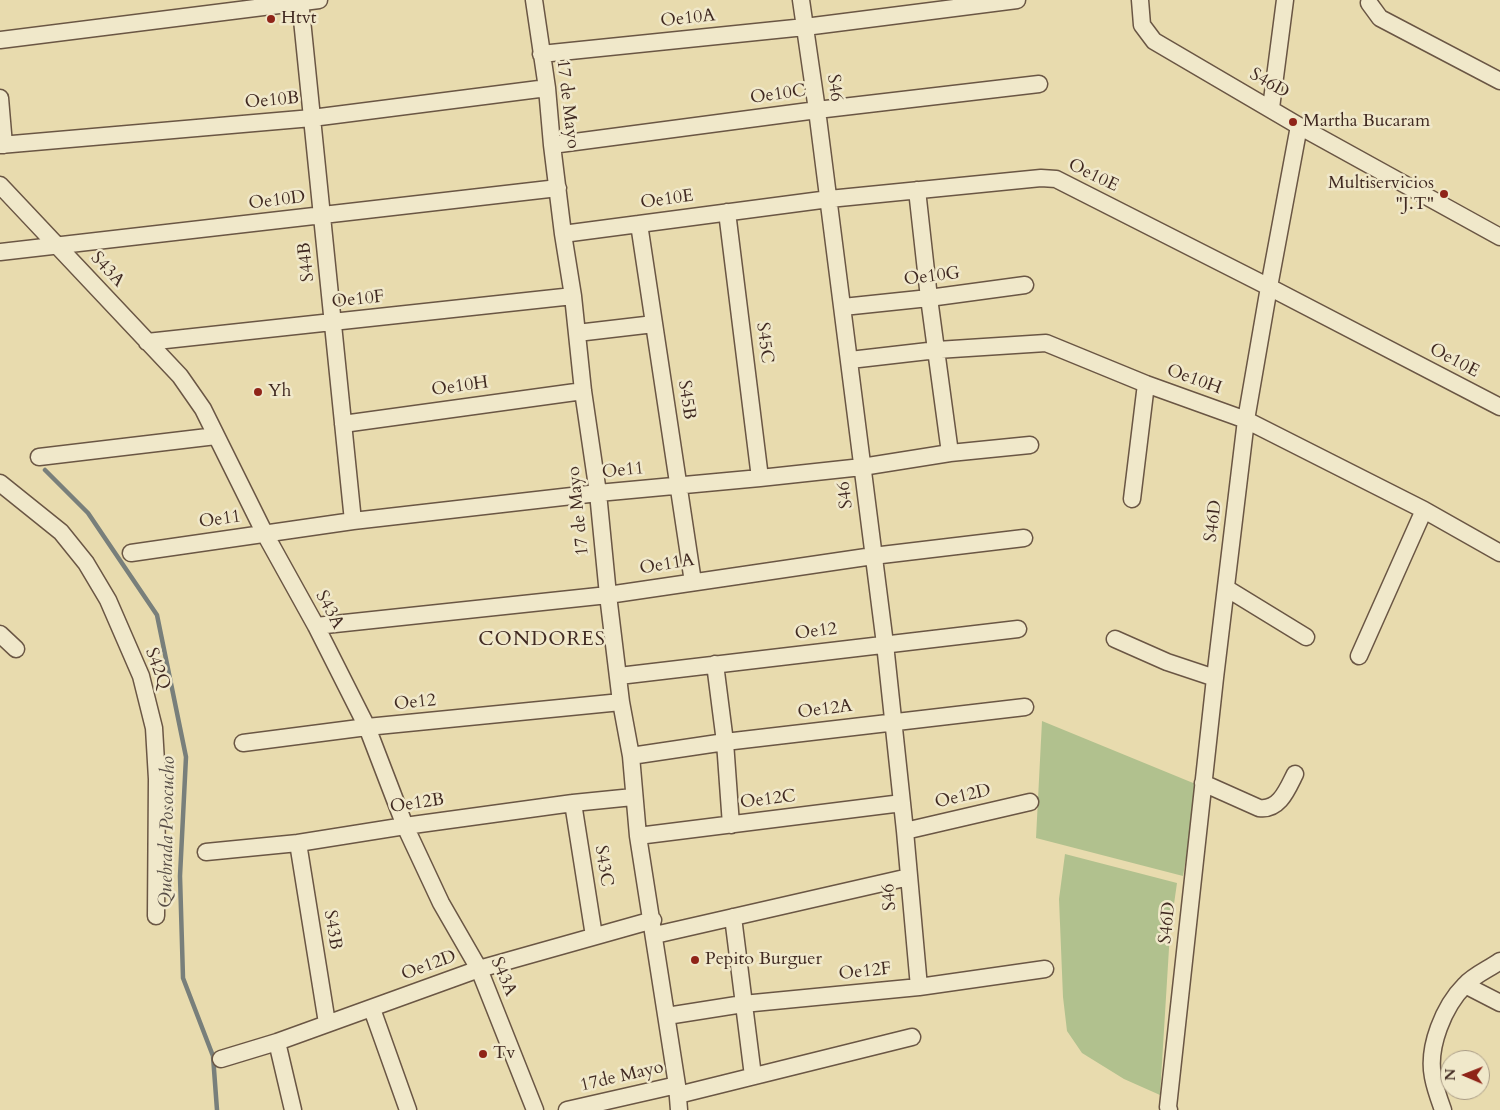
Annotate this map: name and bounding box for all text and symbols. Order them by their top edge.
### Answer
street label: Oe10A [660,5,716,33]
place label: Htvt [281,8,317,30]
marker: Htvt [265,13,277,25]
street label: 17 de Mayo [551,58,583,150]
street label: S46D [1245,64,1293,104]
street label: S46 [821,73,847,103]
street label: Oe10C [749,80,807,110]
street label: Oe10B [244,88,300,114]
place label: Martha Bucaram [1303,111,1430,133]
marker: Martha Bucaram [1287,116,1299,128]
street label: Oe10E [1064,155,1122,197]
place label: Multiservicios "J.T" [1328,173,1434,215]
street label: Oe10E [639,186,695,214]
street label: Oe10D [247,187,307,215]
marker: Multiservicios "J.T" [1438,188,1450,200]
street label: S44B [294,241,320,283]
street label: S43A [85,248,129,292]
street label: Oe10G [903,263,961,291]
street label: Oe10F [331,287,385,313]
street label: S45C [751,321,777,365]
street label: Oe10E [1425,339,1483,383]
street label: Oe10H [1163,360,1225,400]
street label: Oe10H [430,372,490,402]
street label: S45B [673,379,699,421]
place label: Yh [268,381,291,403]
marker: Yh [252,386,264,398]
street label: Oe11 [601,458,645,484]
street label: 17 de Mayo [564,465,594,557]
street label: S46 [834,480,858,510]
street label: S46D [1201,499,1227,543]
street label: Oe11 [198,506,242,534]
street label: Oe11A [638,550,696,580]
street label: S43A [310,587,348,633]
street label: Oe12 [794,619,838,645]
district label: CONDORES [477,628,607,652]
street label: S42Q [140,645,174,693]
street label: Oe12 [393,690,437,716]
street label: Oe12A [796,696,854,724]
water label: Quebrada Posocucho [155,756,181,908]
street label: Oe12D [933,780,993,814]
street label: Oe12C [739,786,797,814]
street label: Oe12B [389,790,445,818]
street label: S43C [589,844,617,888]
street label: S46 [878,882,902,912]
street label: S46D [1155,901,1181,945]
street label: S43B [318,909,346,951]
street label: Oe12D [399,946,459,986]
place label: Pepito Burguer [705,949,822,971]
street label: S43A [485,954,521,1000]
marker: Pepito Burguer [689,954,701,966]
street label: Oe12F [838,959,892,985]
place label: Tv [493,1043,515,1065]
marker: Tv [477,1048,489,1060]
north arrow [1440,1050,1490,1100]
street label: 17de Mayo [578,1057,666,1097]
text: N [1441,1069,1460,1081]

